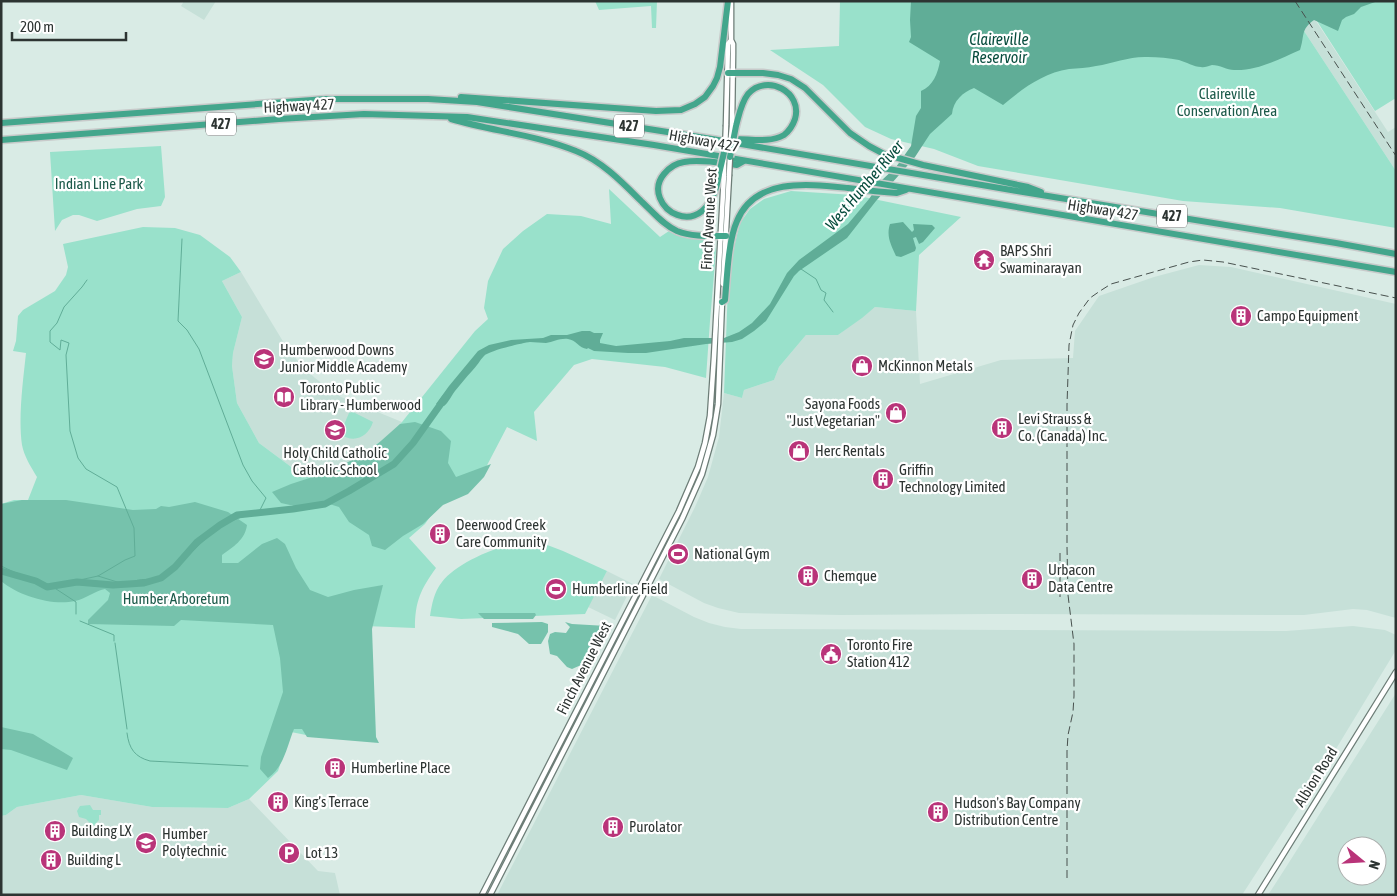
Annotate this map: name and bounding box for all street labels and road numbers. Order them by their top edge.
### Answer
street label: Highway 427 [263,95,335,116]
road number: 427 [206,112,236,136]
road number: 427 [614,114,644,138]
street label: Highway 427 [668,126,741,155]
street label: Finch Avenue West [697,168,720,270]
street label: Highway 427 [1067,196,1140,223]
road number: 427 [1157,205,1187,228]
street label: Finch Avenue West [553,618,614,717]
street label: Albion Road [1291,744,1341,810]

